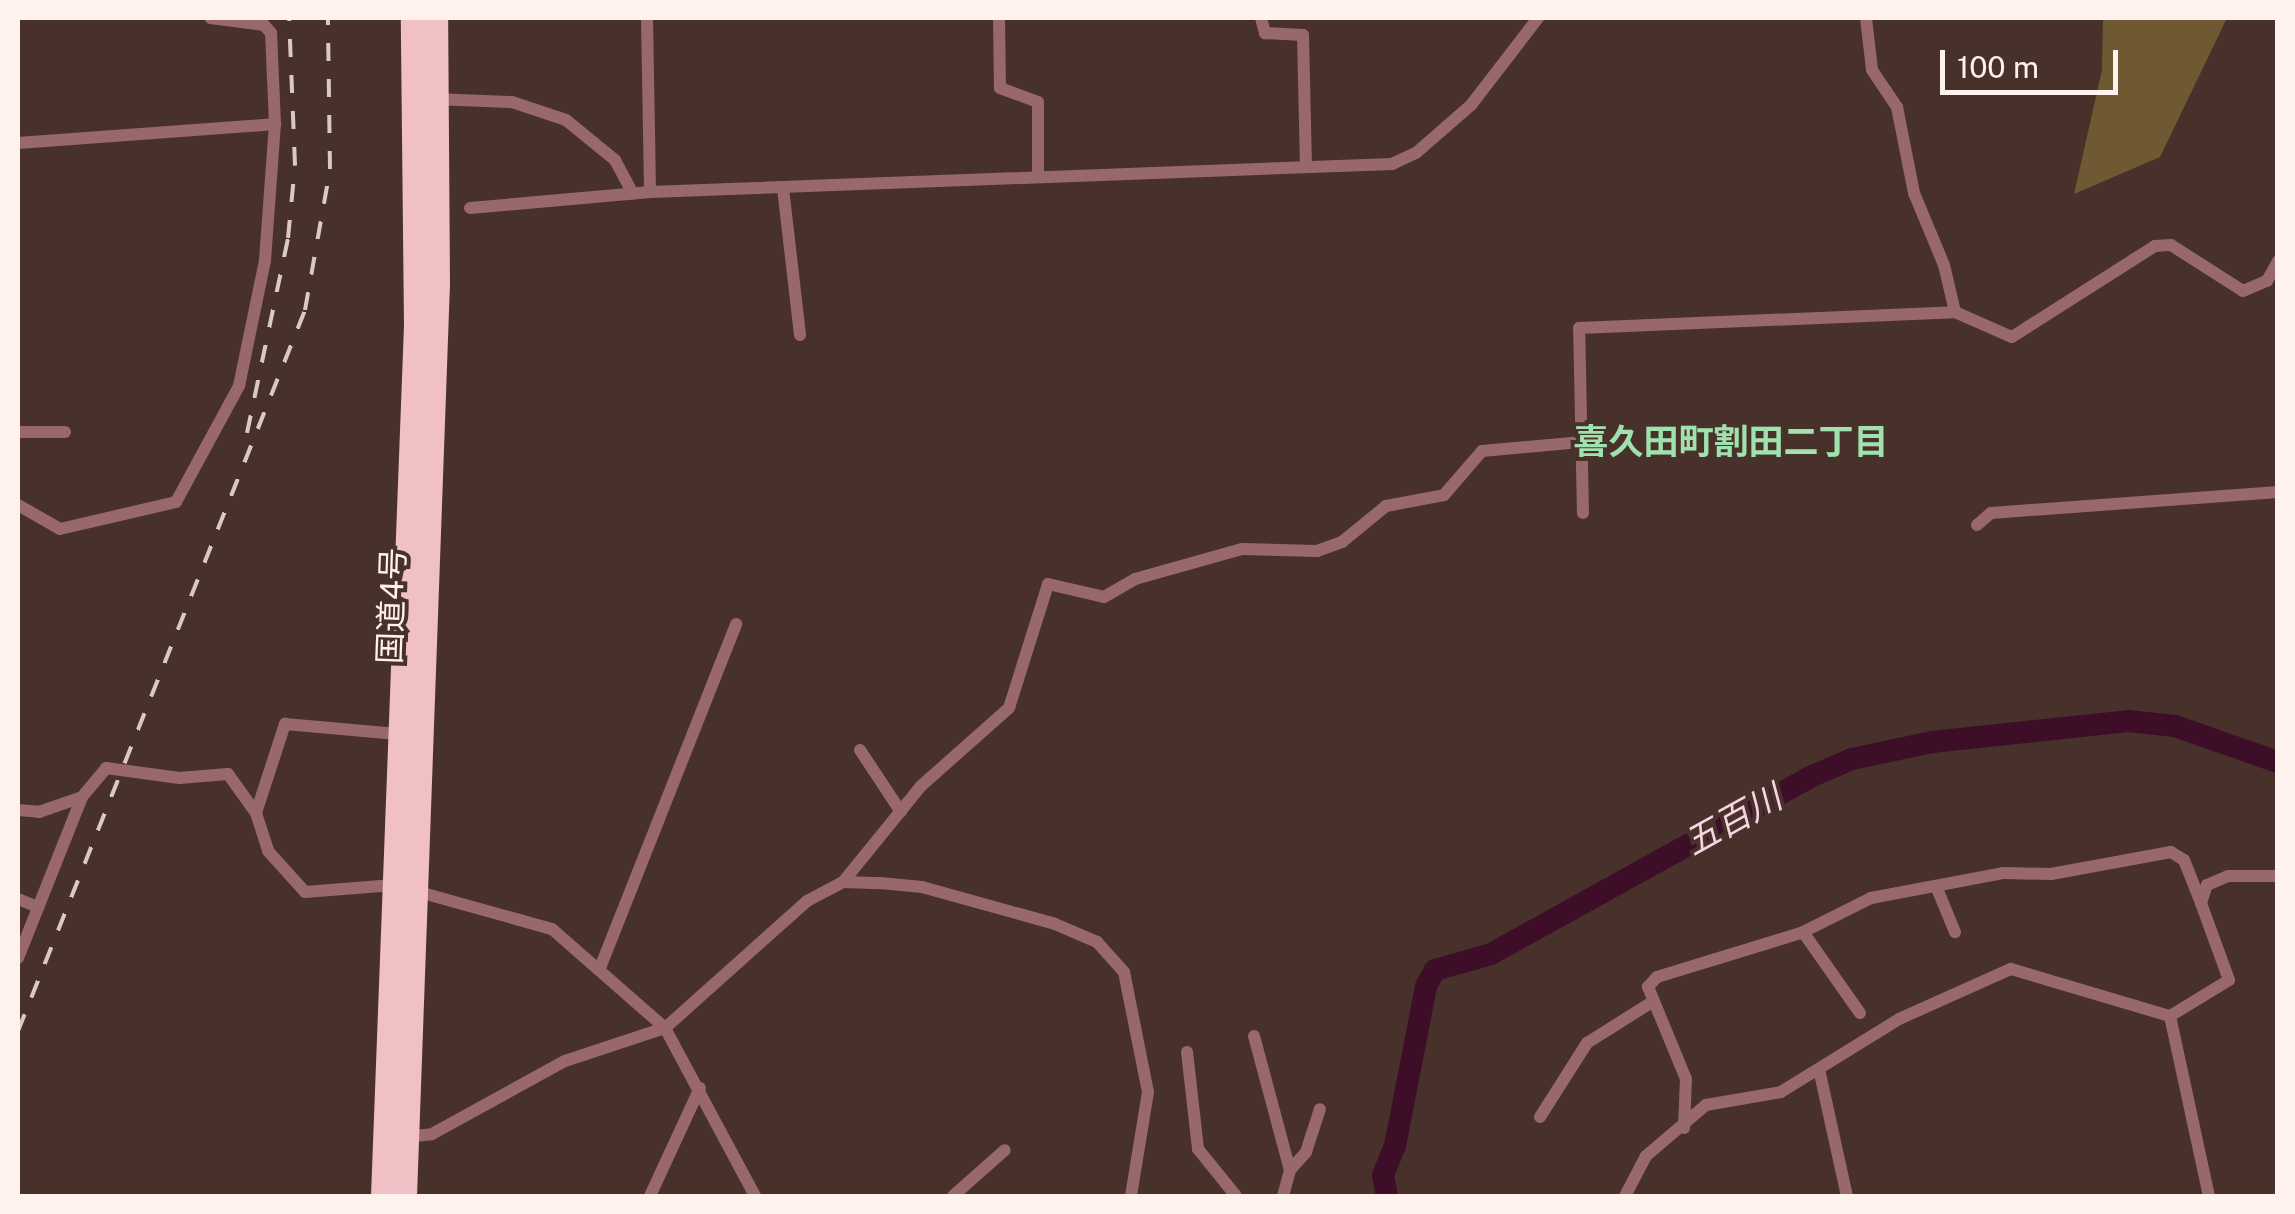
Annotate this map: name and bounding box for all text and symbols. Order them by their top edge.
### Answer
scale bar [1945,30,2122,92]
text: 100 m [1957,49,2039,85]
district label: 喜久田町割田二丁目 [1574,421,1888,463]
street label: 国道4号 [371,547,413,665]
water label: 五百川 [1677,776,1789,864]

